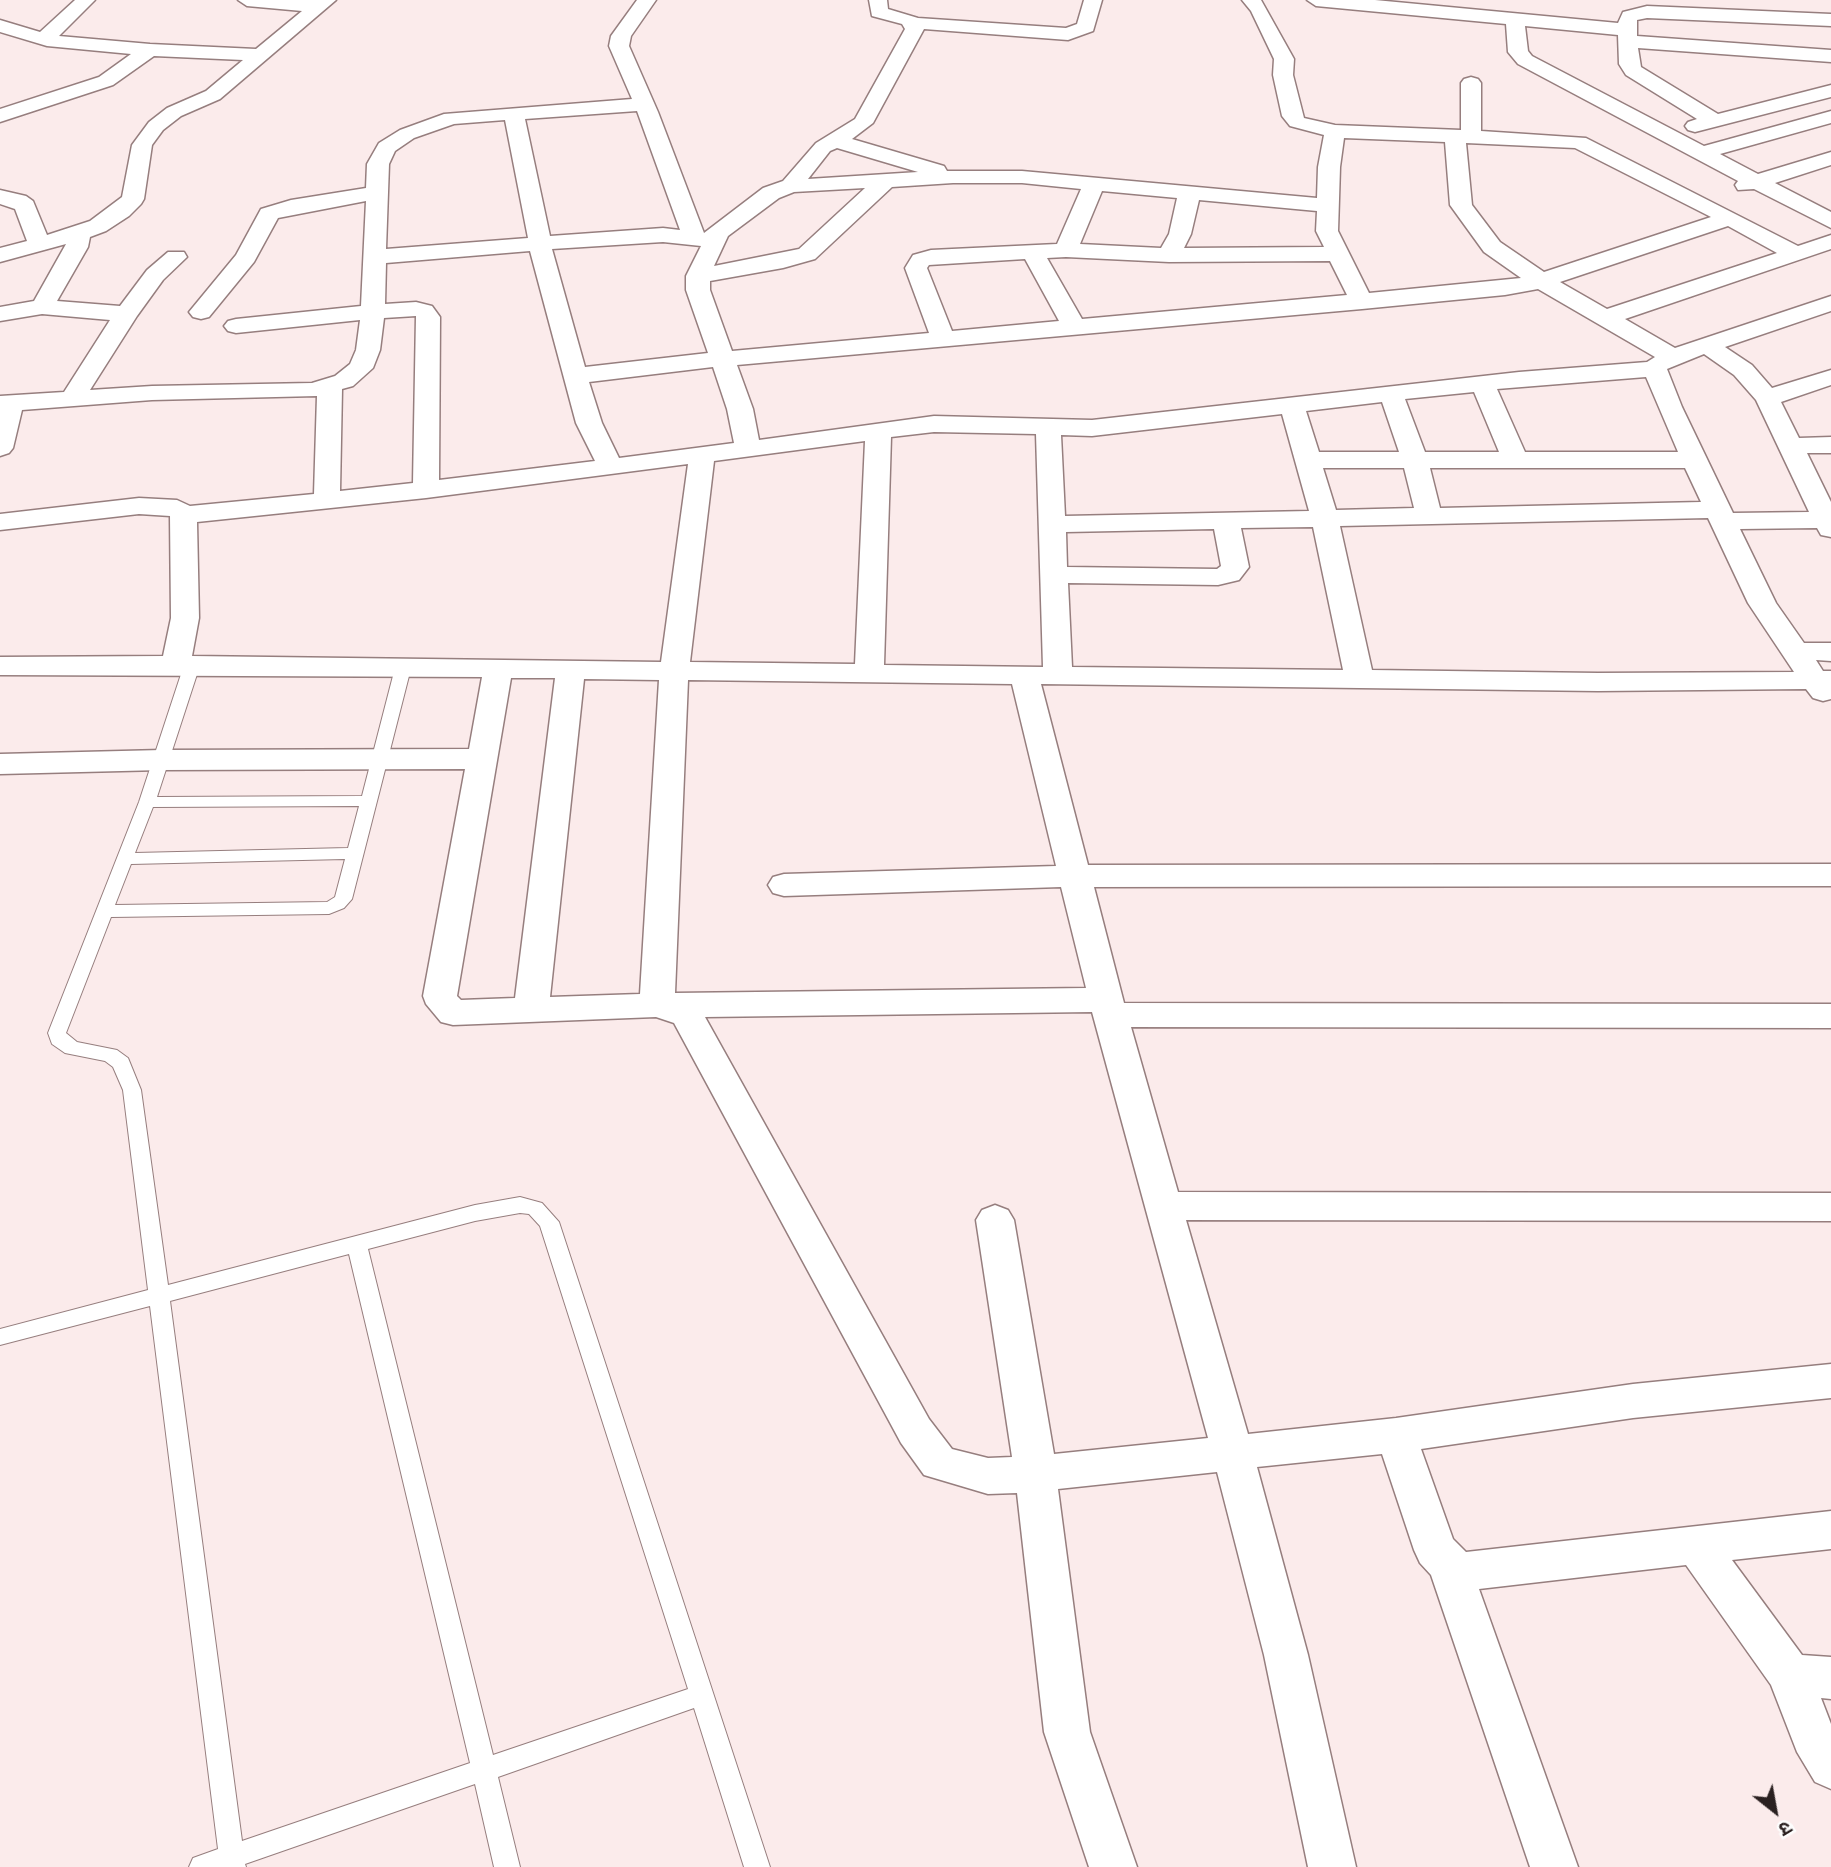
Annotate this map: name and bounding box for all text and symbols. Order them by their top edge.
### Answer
north arrow [1740,1776,1810,1846]
text: उ [1775,1816,1797,1842]

